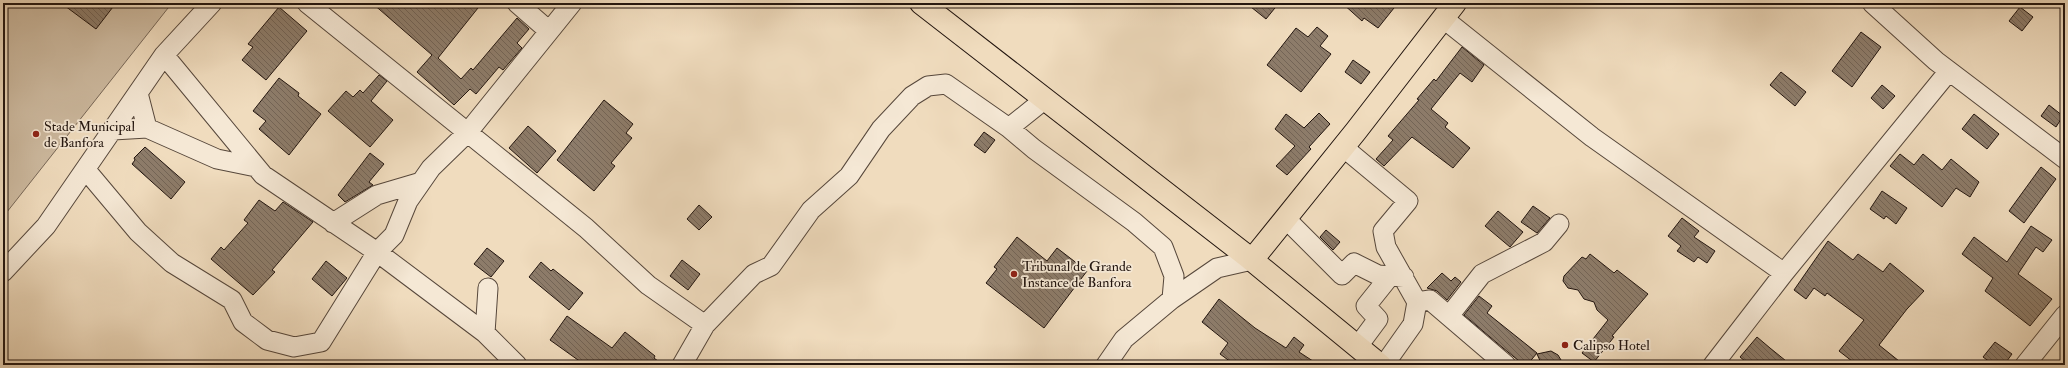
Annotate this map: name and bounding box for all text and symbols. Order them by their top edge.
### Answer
place label: Stade Municipal de Banfora [44,118,135,151]
marker: Stade Municipal de Banfora [31,129,41,139]
place label: Tribunal de Grande Instance de Banfora [1022,258,1132,291]
marker: Tribunal de Grande Instance de Banfora [1009,269,1019,279]
place label: Calipso Hotel [1573,337,1650,355]
marker: Calipso Hotel [1560,340,1570,350]

